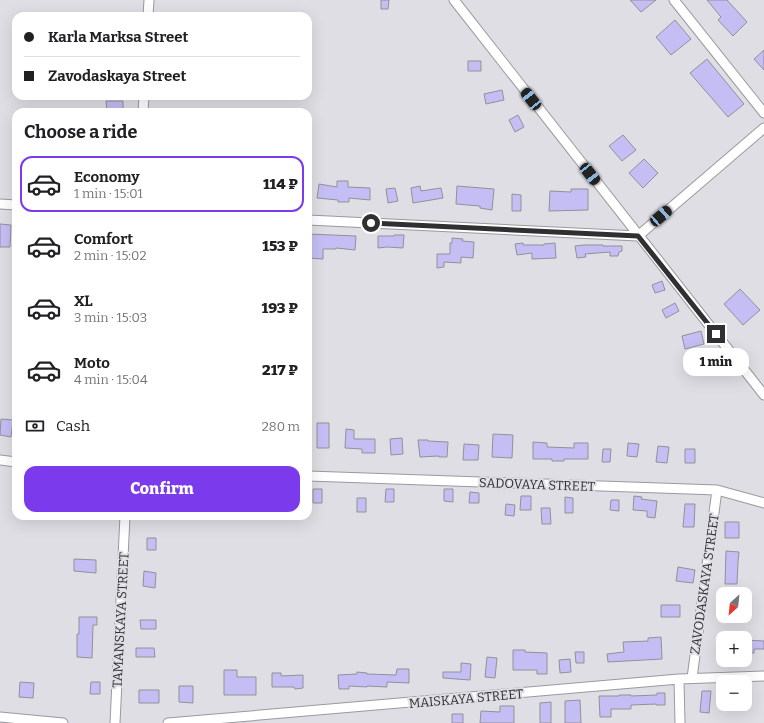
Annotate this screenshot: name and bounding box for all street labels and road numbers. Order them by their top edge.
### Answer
street label: SADOVAYA STREET [479,475,596,494]
street label: ZAVODASKAYA STREET [687,512,722,655]
street label: TAMANSKAYA STREET [109,551,132,688]
street label: MAISKAYA STREET [408,686,524,711]

